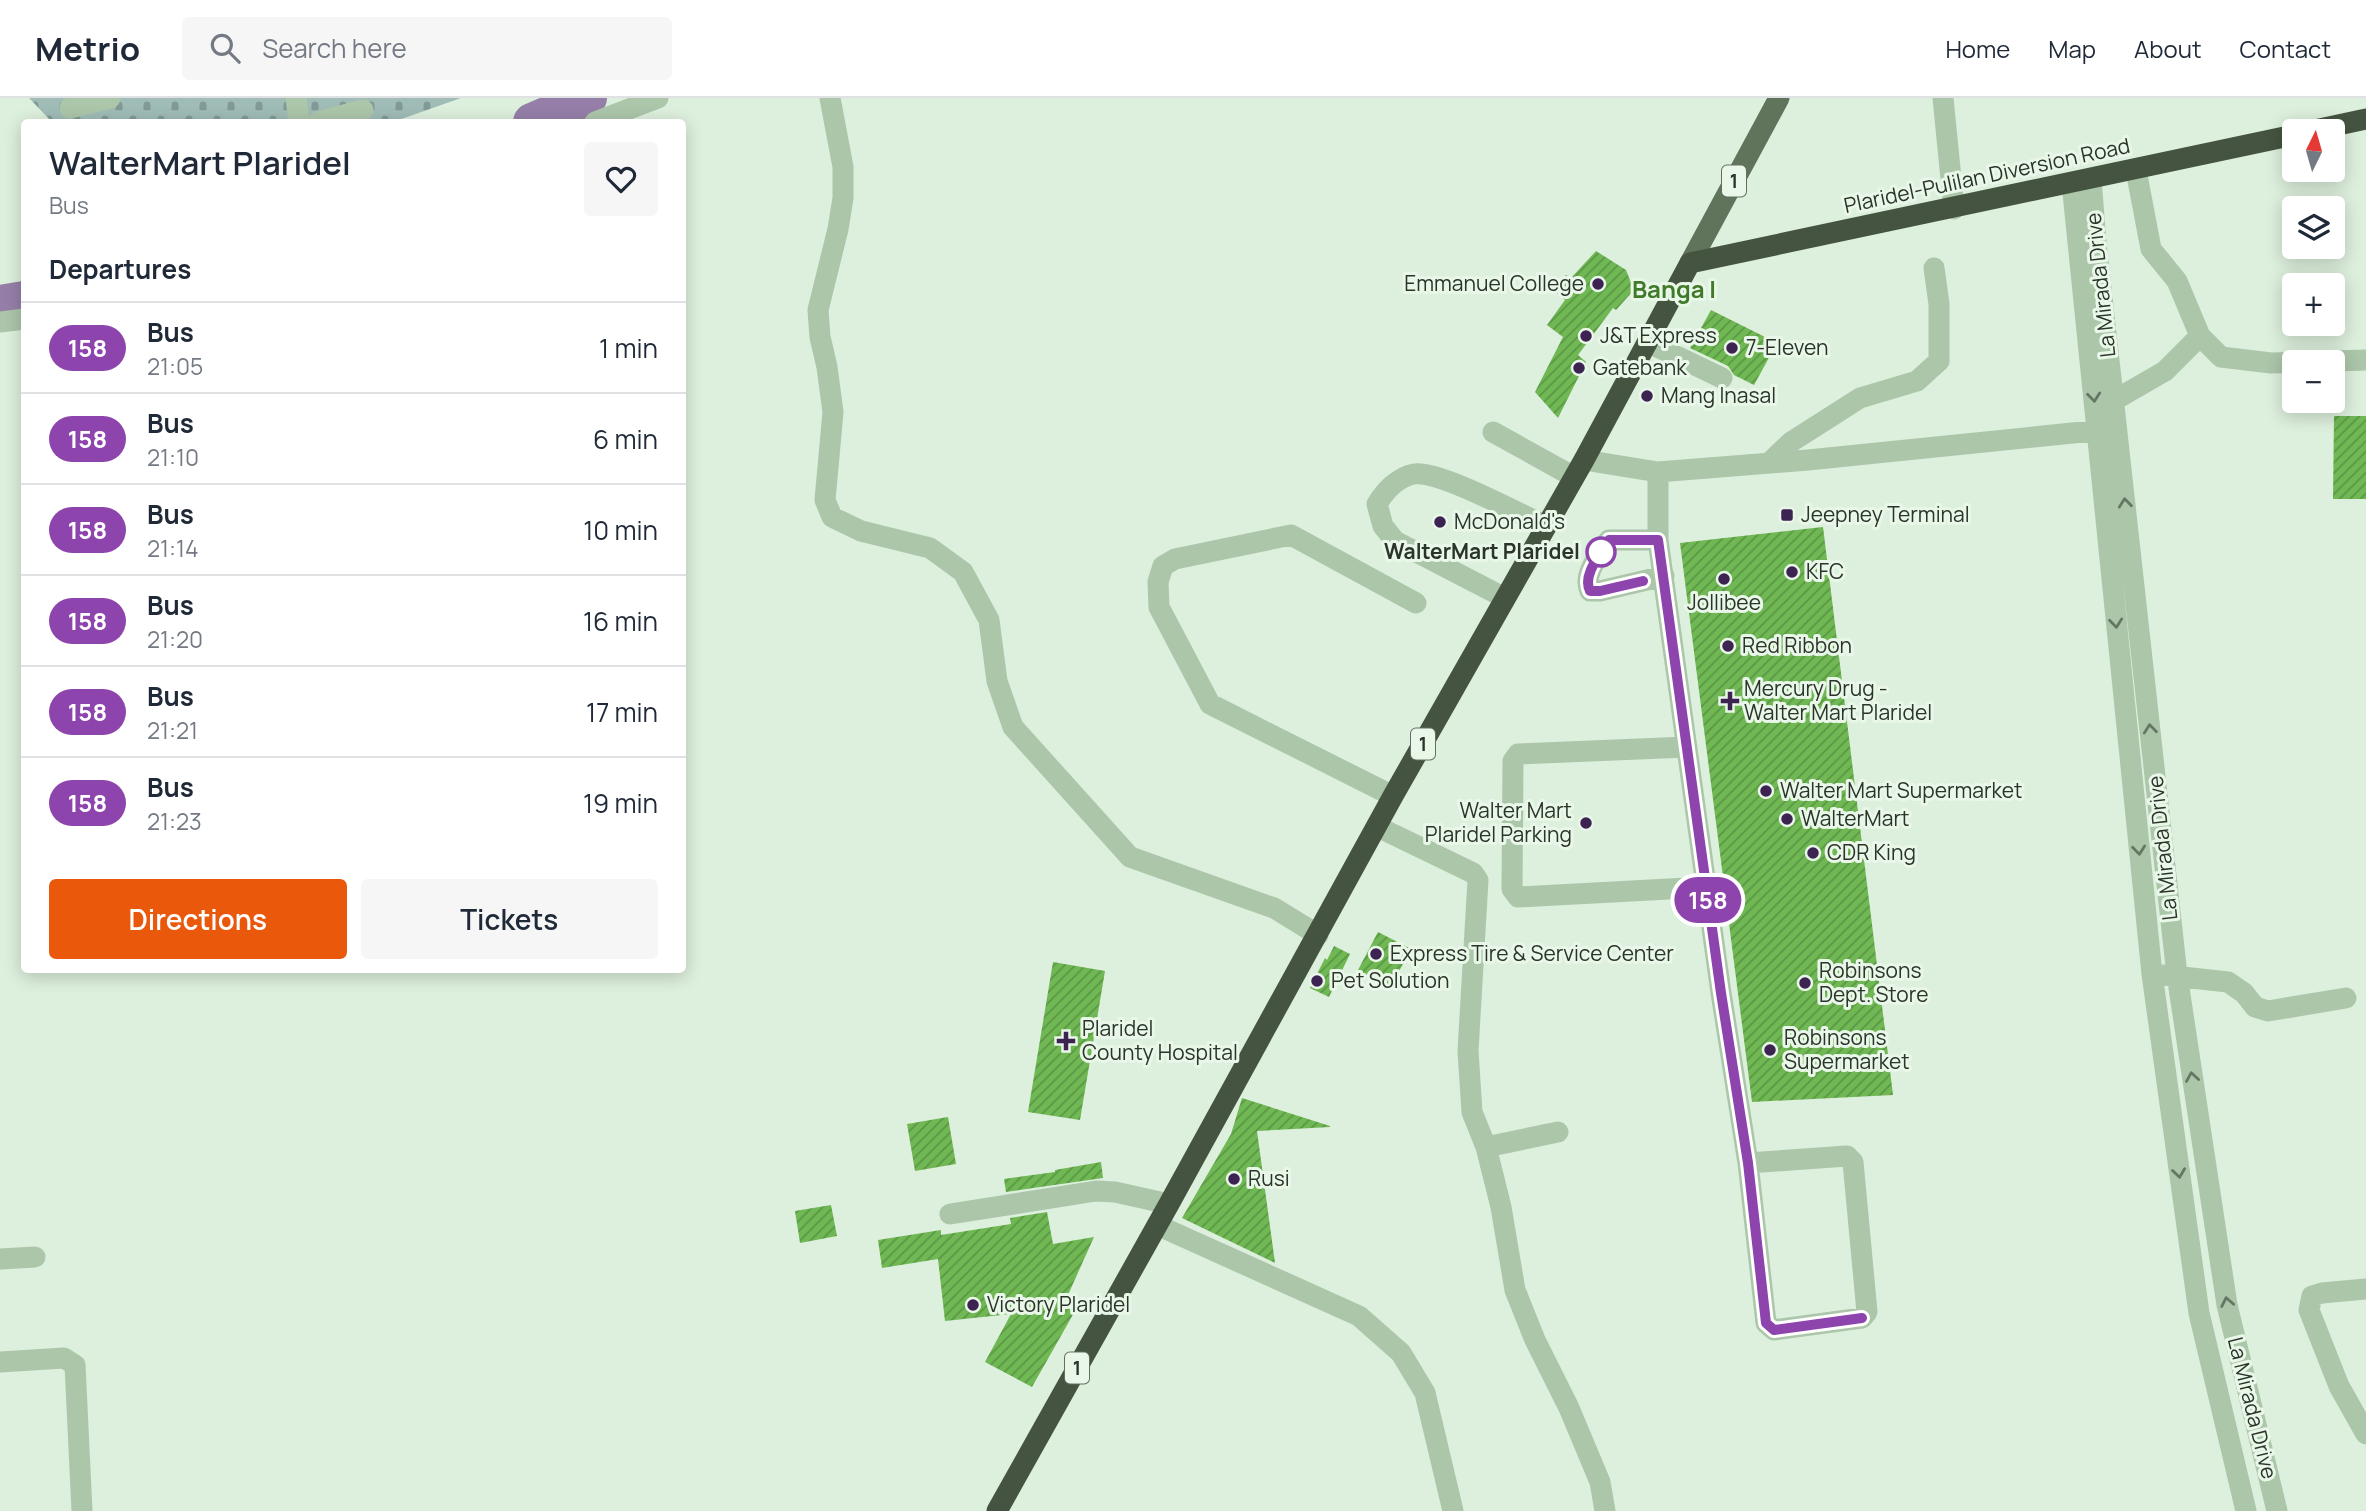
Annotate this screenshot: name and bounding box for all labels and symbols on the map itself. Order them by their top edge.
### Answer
north arrow [2282,119,2345,182]
street label: Plaridel-Pulilan Diversion Road [1841,131,2132,219]
road number: 1 [1722,166,1746,197]
street label: La Mirada Drive [2078,211,2122,359]
place label: Emmanuel College [1404,269,1584,297]
district label: Banga I [1632,272,1716,305]
marker: Emmanuel College [1590,276,1606,292]
place label: J&T Express [1600,321,1717,349]
marker: J&T Express [1578,328,1594,344]
place label: 7-Eleven [1746,333,1829,361]
marker: 7-Eleven [1724,340,1740,356]
place label: Gatebank [1593,353,1687,381]
marker: Gatebank [1571,360,1587,376]
place label: Mang Inasal [1661,381,1776,409]
marker: Mang Inasal [1639,388,1655,404]
one-way arrow [2087,391,2102,403]
one-way arrow [2118,498,2133,509]
place label: Jeepney Terminal [1801,500,1970,528]
place label: McDonald's [1454,507,1565,535]
marker: Jeepney Terminal [1779,507,1795,523]
marker: McDonald's [1432,514,1448,530]
place label: WalterMart Plaridel [1384,537,1580,565]
marker: WalterMart Plaridel [1586,537,1616,567]
place label: KFC [1806,557,1844,585]
marker: KFC [1784,564,1800,580]
marker: Jollibee [1716,571,1732,587]
place label: Jollibee [1687,588,1761,616]
one-way arrow [2109,617,2124,629]
place label: Red Ribbon [1742,631,1852,659]
marker: Red Ribbon [1720,638,1736,654]
place label: Mercury Drug - Walter Mart Plaridel [1744,674,1932,726]
marker: Mercury Drug - Walter Mart Plaridel [1722,693,1738,709]
one-way arrow [2143,724,2158,735]
road number: 1 [1411,729,1435,760]
street label: La Mirada Drive [2140,774,2184,922]
place label: Walter Mart Supermarket [1780,776,2022,804]
marker: Walter Mart Supermarket [1758,783,1774,799]
place label: Walter Mart Plaridel Parking [1425,796,1572,848]
place label: WalterMart [1801,804,1909,832]
marker: WalterMart [1779,811,1795,827]
marker: Walter Mart Plaridel Parking [1578,815,1594,831]
place label: CDR King [1827,838,1916,866]
one-way arrow [2131,844,2146,855]
marker: CDR King [1805,845,1821,861]
line badge: 158 [1668,877,1748,923]
place label: Express Tire & Service Center [1390,939,1674,967]
marker: Express Tire & Service Center [1368,946,1384,962]
place label: Robinsons Dept. Store [1819,956,1928,1008]
place label: Pet Solution [1331,966,1449,994]
marker: Pet Solution [1309,973,1325,989]
marker: Robinsons Dept. Store [1797,975,1813,991]
place label: Plaridel County Hospital [1082,1014,1238,1066]
place label: Robinsons Supermarket [1784,1023,1910,1075]
marker: Plaridel County Hospital [1056,1031,1076,1051]
marker: Robinsons Supermarket [1762,1042,1778,1058]
one-way arrow [2185,1071,2200,1083]
place label: Rusi [1248,1164,1290,1192]
one-way arrow [2172,1167,2187,1178]
marker: Rusi [1226,1171,1242,1187]
place label: Victory Plaridel [987,1290,1130,1318]
one-way arrow [2220,1296,2235,1308]
marker: Victory Plaridel [965,1297,981,1313]
street label: La Mirada Drive [2222,1334,2284,1482]
road number: 1 [1065,1352,1089,1384]

